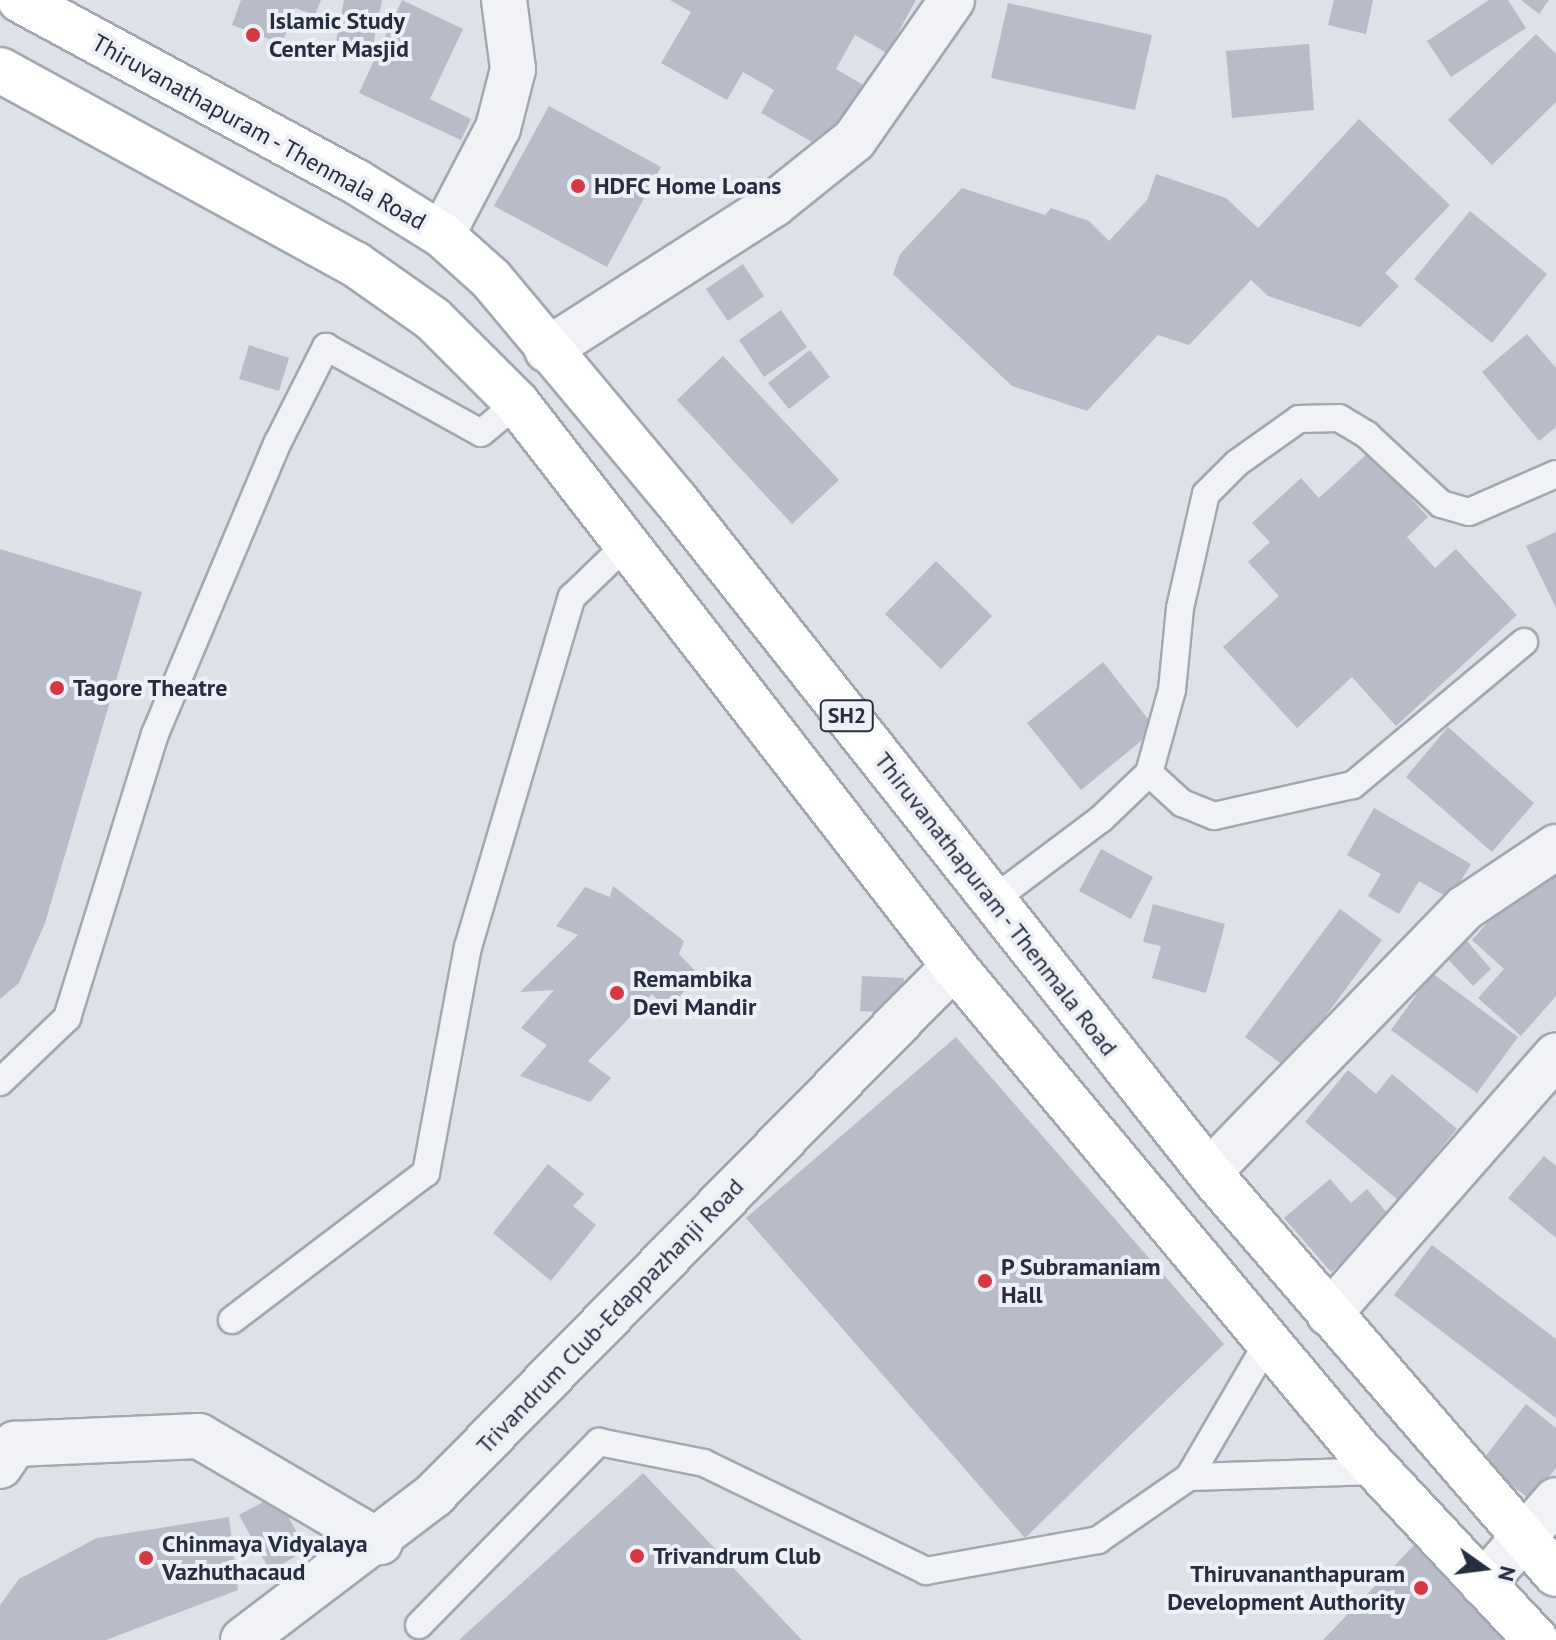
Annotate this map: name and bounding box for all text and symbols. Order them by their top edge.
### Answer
place label: Islamic Study Center Masjid [269,7,409,63]
marker: Islamic Study Center Masjid [244,26,262,44]
street label: Thiruvanathapuram - Thenmala Road [85,27,433,237]
place label: HDFC Home Loans [594,172,782,200]
marker: HDFC Home Loans [569,177,587,195]
place label: Tagore Theatre [73,674,228,702]
marker: Tagore Theatre [48,679,66,697]
road number: SH2 [819,698,875,734]
street label: Thiruvanathapuram - Thenmala Road [867,745,1125,1063]
place label: Remambika Devi Mandir [633,965,756,1021]
marker: Remambika Devi Mandir [608,984,626,1002]
street label: Trivandrum Club-Edappazhanji Road [471,1172,749,1460]
place label: P Subramaniam Hall [1001,1253,1162,1309]
marker: P Subramaniam Hall [976,1272,994,1290]
north arrow [1444,1528,1524,1608]
place label: Chinmaya Vidyalaya Vazhuthacaud [162,1530,368,1586]
place label: Trivandrum Club [653,1542,821,1570]
marker: Trivandrum Club [628,1547,646,1565]
marker: Chinmaya Vidyalaya Vazhuthacaud [137,1549,155,1567]
place label: Thiruvananthapuram Development Authority [1166,1560,1405,1616]
text: N [1492,1563,1523,1584]
marker: Thiruvananthapuram Development Authority [1412,1579,1430,1597]

